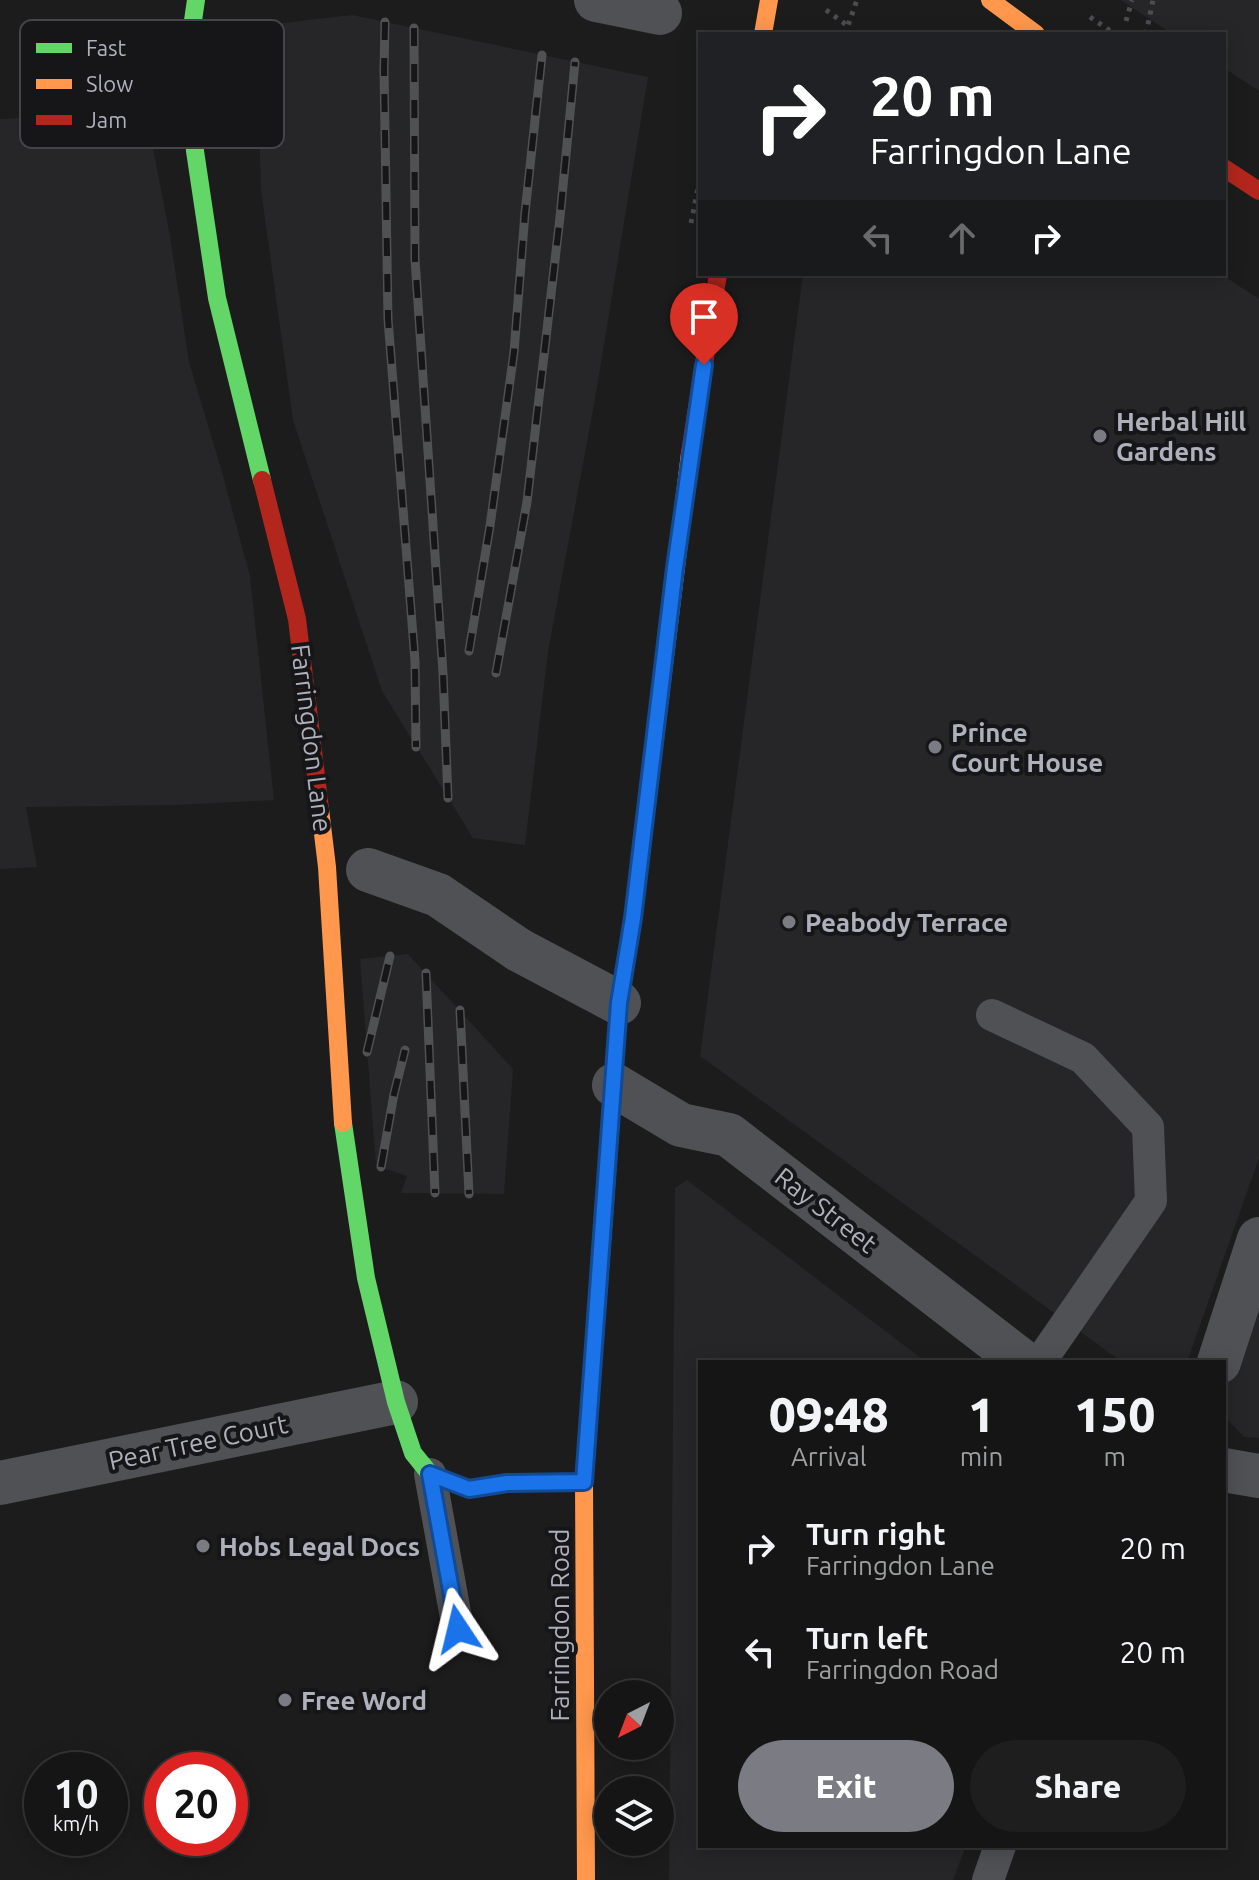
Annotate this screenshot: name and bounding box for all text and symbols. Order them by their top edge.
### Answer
legend [20,20,284,148]
text: Fast [86,35,127,60]
icon: right [738,64,842,168]
text: 20 m [870,64,995,127]
text: Slow [86,71,133,96]
text: Jam [86,107,127,132]
text: Farringdon Lane [870,130,1132,171]
icon: left [856,216,900,260]
icon: ahead [940,216,984,260]
icon: right [1024,216,1068,260]
pin [670,283,738,365]
icon: arrive [682,295,726,339]
place label: Herbal Hill Gardens [1116,407,1246,466]
marker: Herbal Hill Gardens [1091,427,1109,445]
street label: Farringdon Lane [286,642,338,834]
place label: Prince Court House [951,718,1103,777]
marker: Prince Court House [926,738,944,756]
place label: Peabody Terrace [805,908,1008,937]
marker: Peabody Terrace [780,913,798,931]
street label: Ray Street [770,1161,882,1259]
text: 09:48 [769,1387,889,1441]
text: 1 [968,1387,995,1441]
text: 150 [1074,1387,1155,1441]
street label: Pear Tree Court [106,1409,290,1475]
text: Arrival [791,1442,867,1471]
text: min [960,1442,1003,1471]
text: m [1103,1442,1126,1471]
text: Turn right [806,1517,946,1551]
icon: right [738,1526,782,1570]
street label: Farringdon Road [545,1528,574,1722]
text: 20 m [1119,1531,1186,1565]
place label: Hobs Legal Docs [219,1532,420,1561]
marker: Hobs Legal Docs [194,1537,212,1555]
text: Farringdon Lane [806,1551,995,1580]
position arrow [416,1587,500,1671]
text: Turn left [806,1621,928,1655]
icon: left [738,1630,782,1674]
text: 20 m [1119,1635,1186,1669]
text: Farringdon Road [806,1655,999,1684]
north arrow [594,1680,674,1760]
map controls [594,1680,674,1856]
place label: Free Word [301,1686,427,1715]
marker: Free Word [276,1691,294,1709]
button: Exit [738,1740,954,1832]
button: Share [970,1740,1186,1832]
speed limit sign: 20 [144,1752,248,1856]
text: 10 [53,1771,99,1816]
button: layers [594,1776,674,1856]
text: km/h [53,1812,99,1835]

